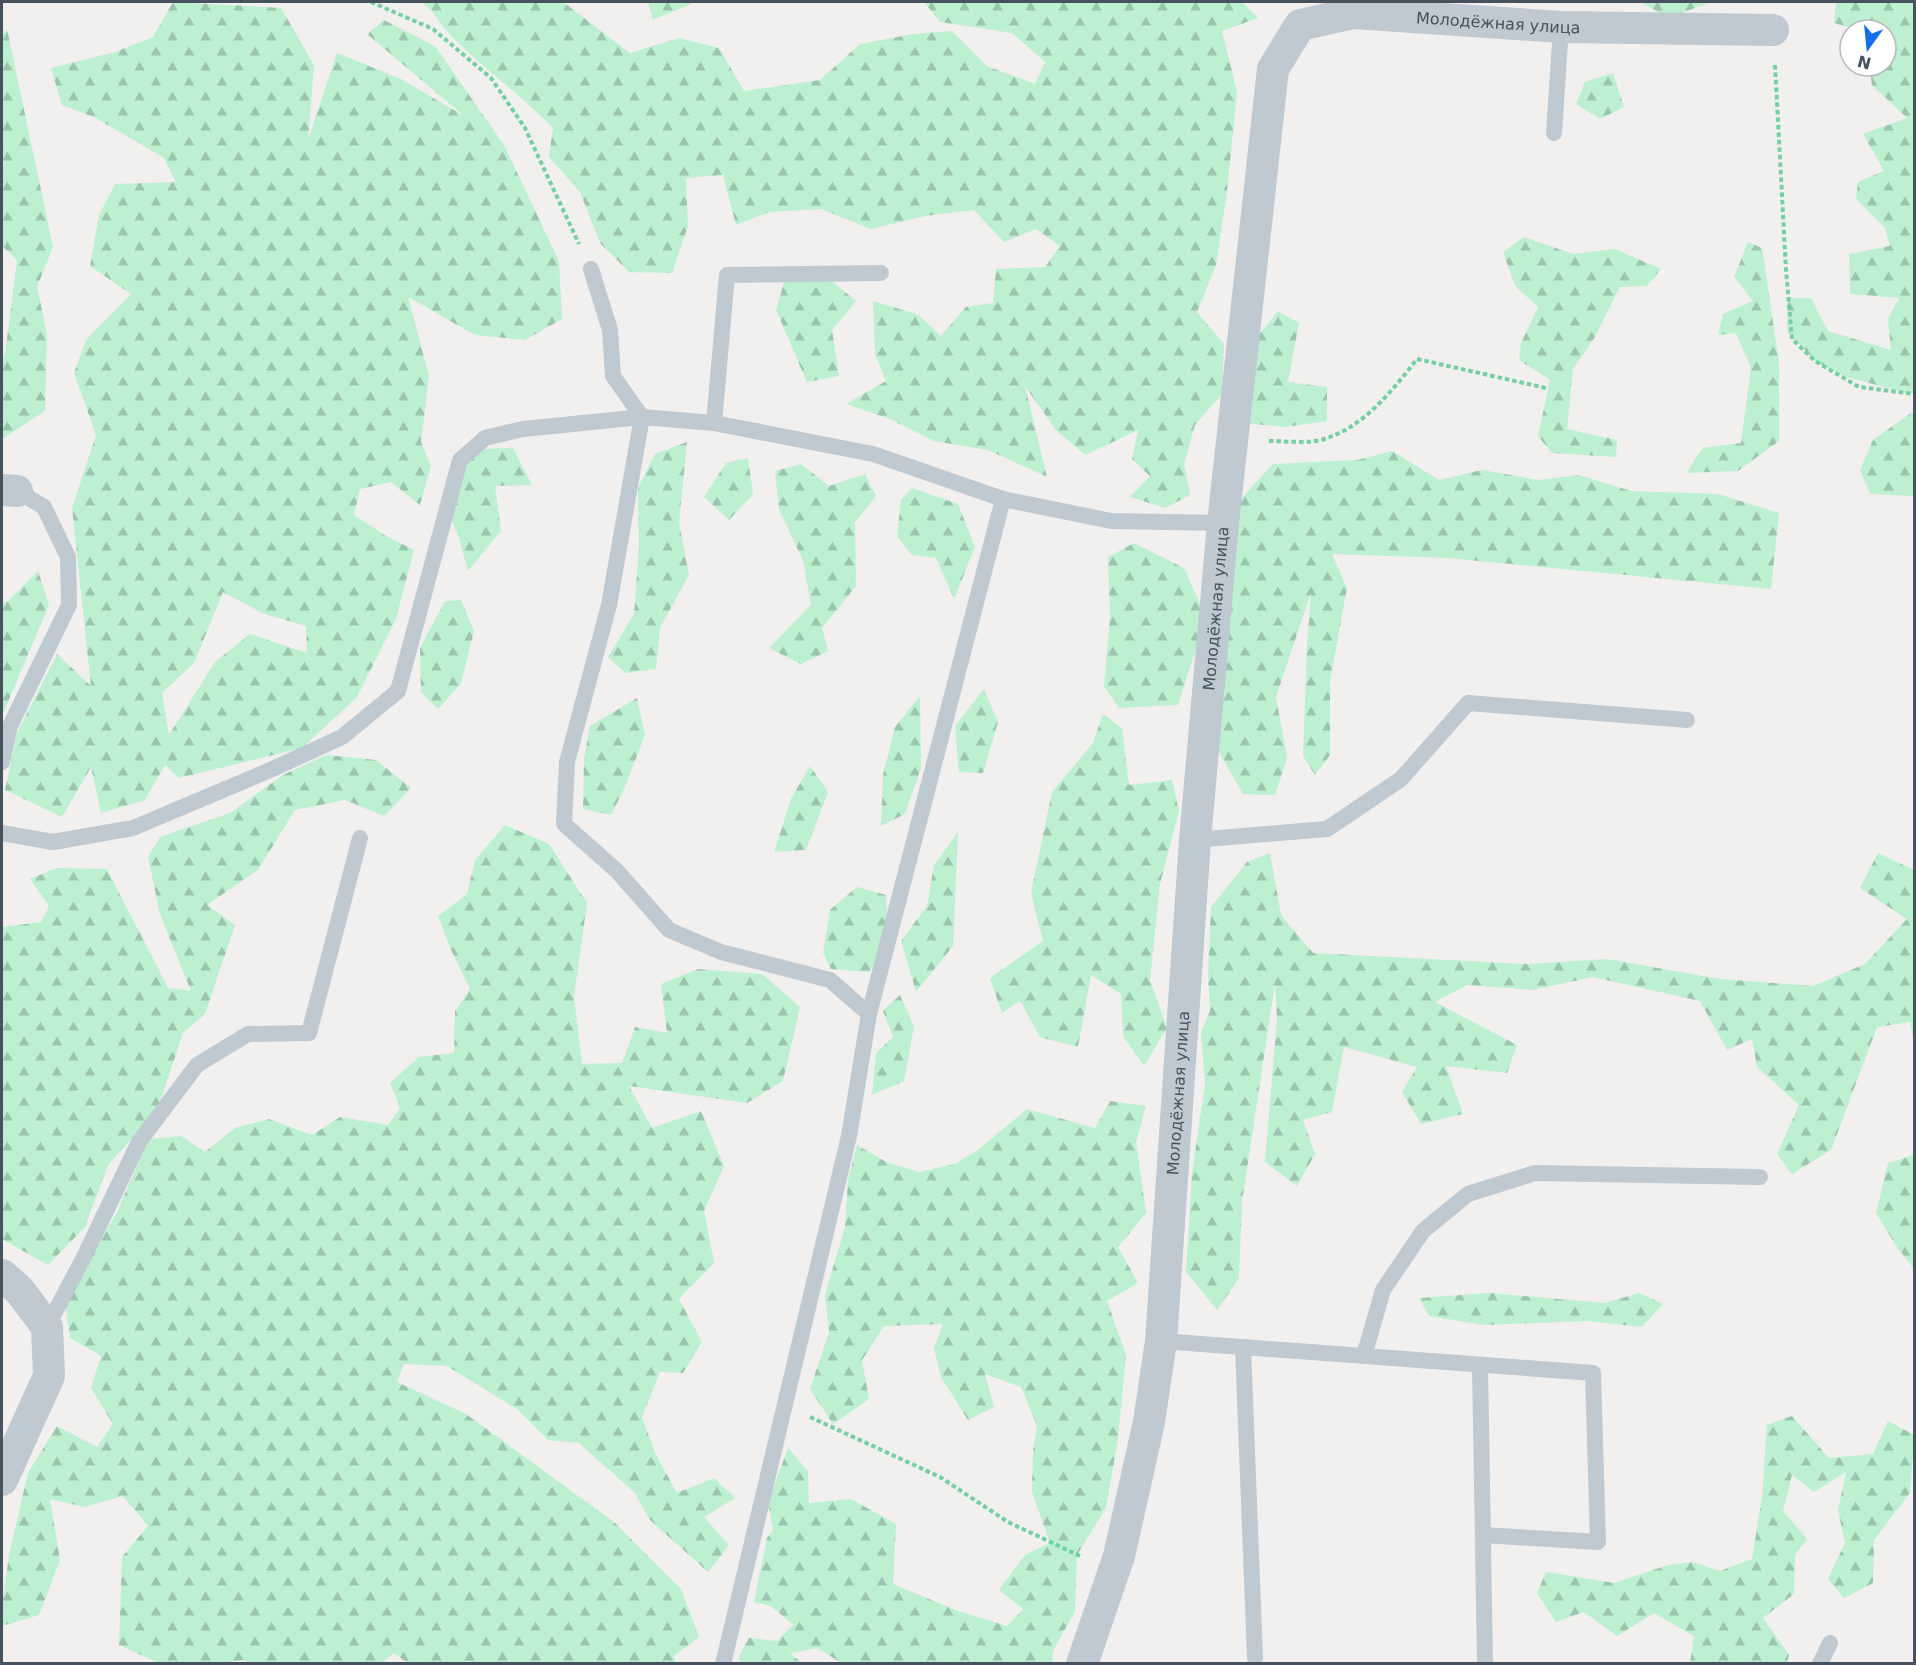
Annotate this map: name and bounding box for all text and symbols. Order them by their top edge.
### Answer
street label: Молодёжная улица [1415,8,1581,37]
north arrow [1838,18,1898,78]
text: N [1855,51,1873,73]
street label: Молодёжная улица [1199,526,1233,691]
street label: Молодёжная улица [1163,1010,1193,1176]

